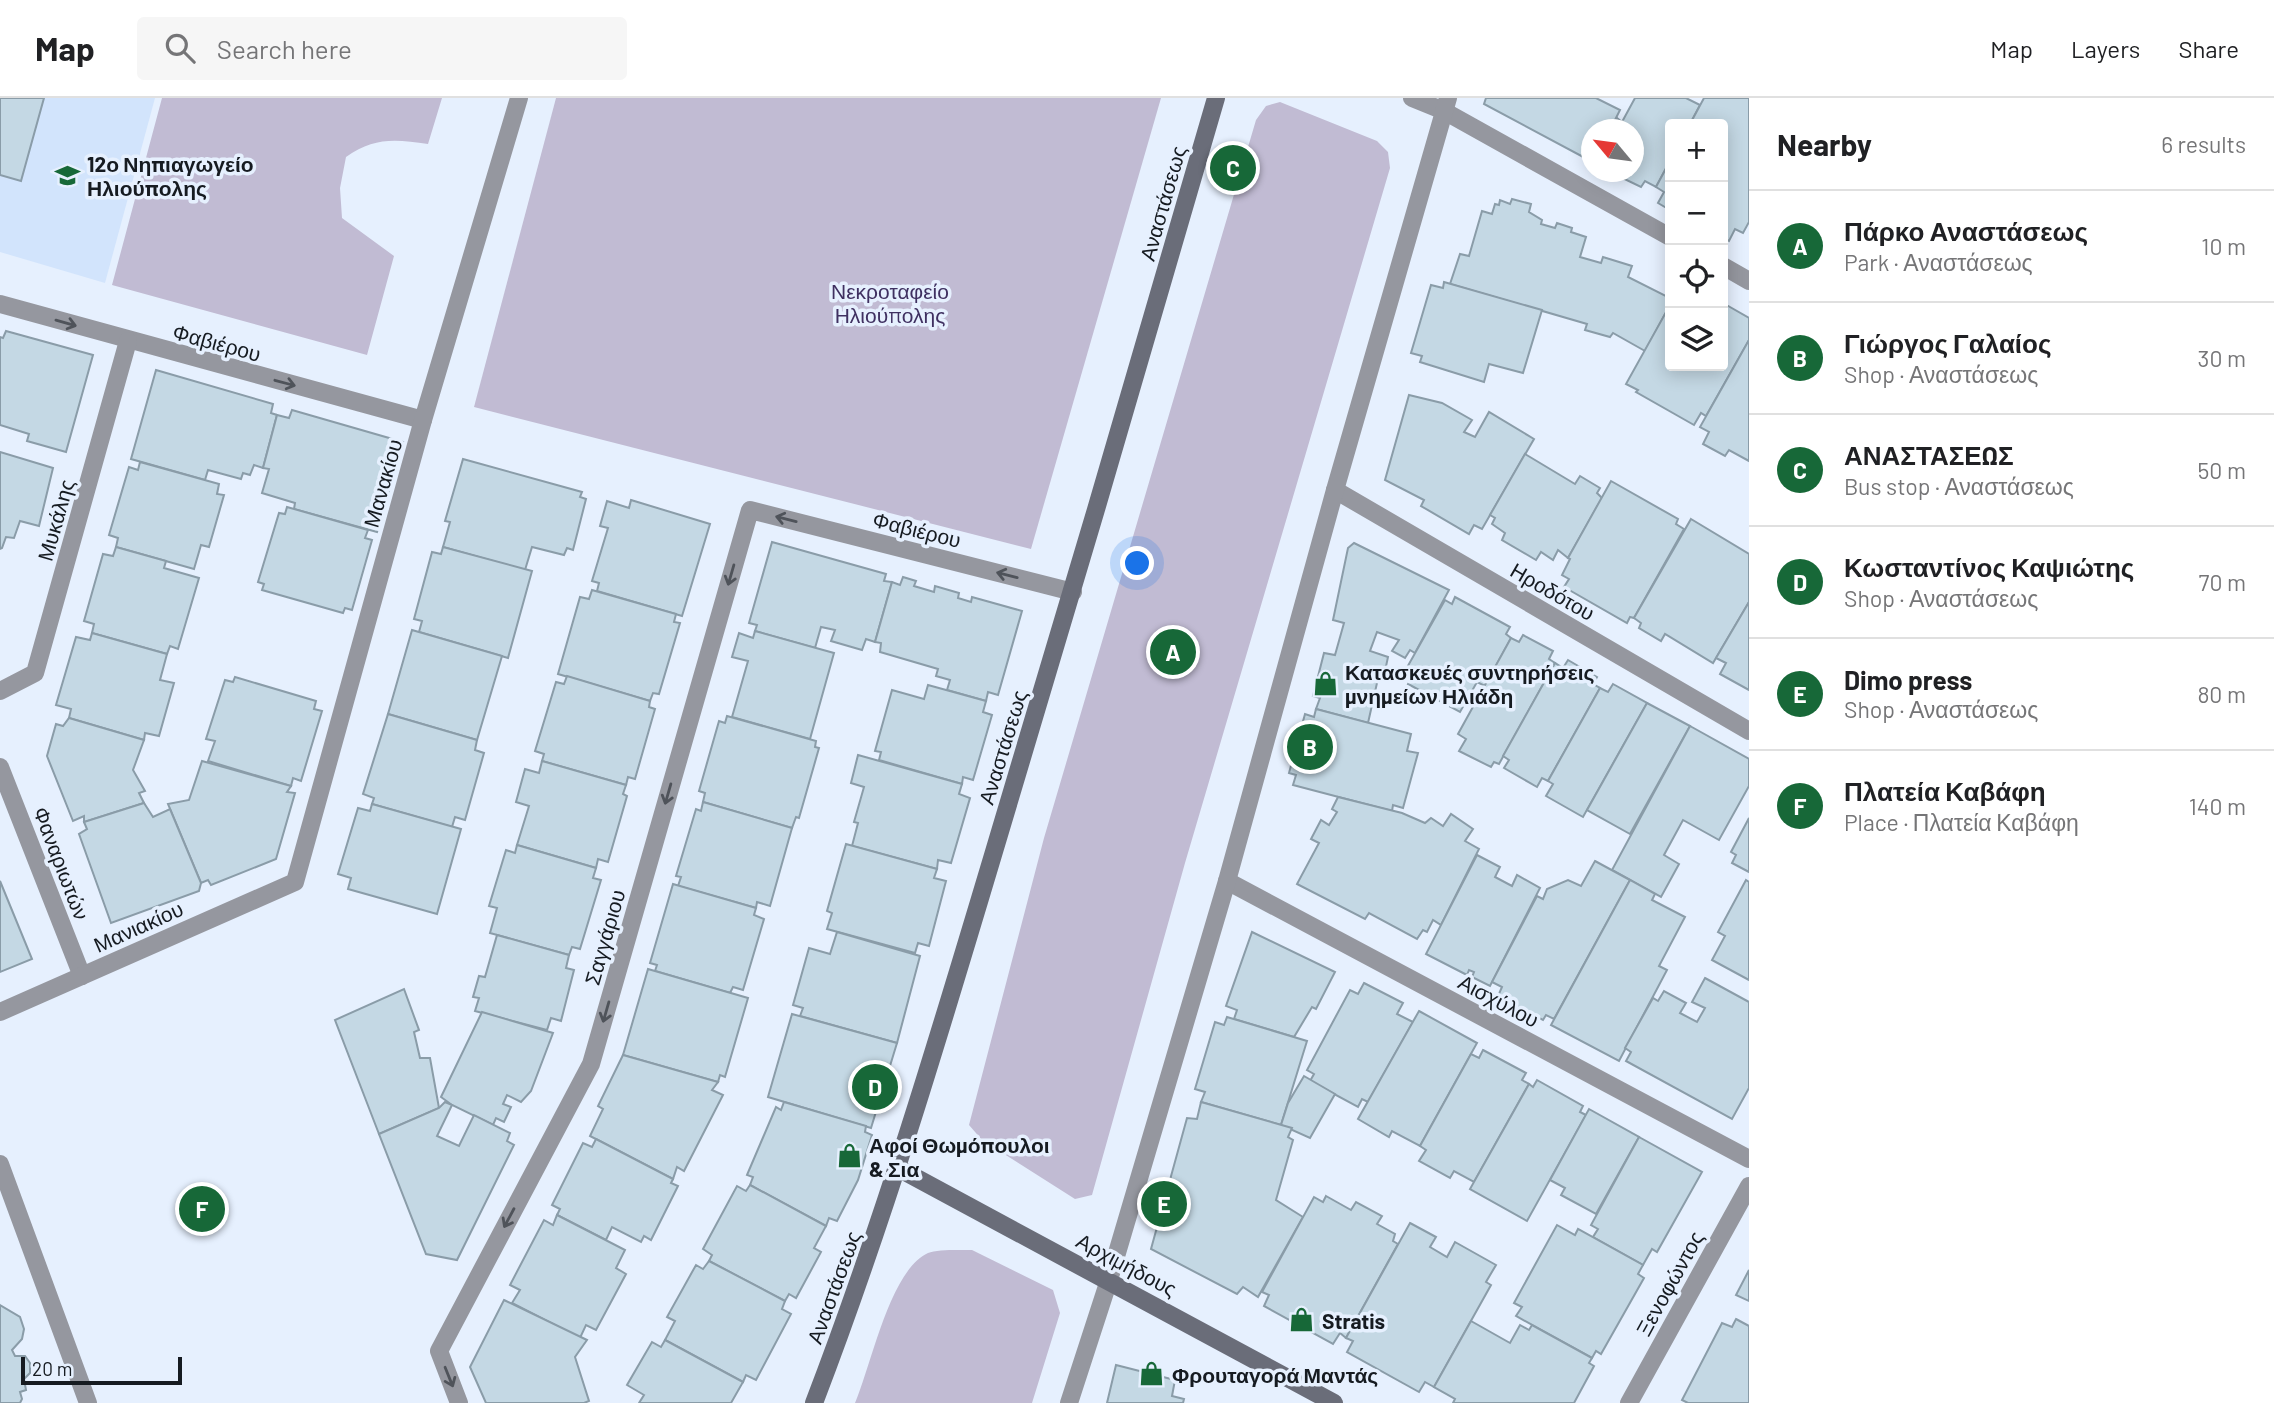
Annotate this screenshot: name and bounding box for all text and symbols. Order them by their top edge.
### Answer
search box [137,17,627,80]
text: Map [35,28,95,68]
icon: search [161,29,199,67]
text: Search here [217,33,352,64]
text: Map [1990,34,2033,63]
text: Layers [2071,34,2140,63]
text: Share [2178,34,2239,63]
north arrow [1581,119,1644,182]
map controls [1665,119,1728,371]
button: + [1665,119,1728,182]
text: Nearby [1777,126,1872,162]
text: 6 results [2161,130,2246,158]
pin: C [1210,142,1256,194]
street label: Αναστάσεως [1134,143,1190,263]
place label: 12ο Νηπιαγωγείο Ηλιούπολης [87,151,254,201]
school or university icon: 12ο Νηπιαγωγείο Ηλιούπολης [53,161,81,189]
button: − [1665,182,1728,245]
text: Πάρκο Αναστάσεως [1844,215,2088,246]
text: A [1792,232,1808,260]
text: 10 m [2201,232,2246,260]
button: locate [1665,245,1728,308]
text: Park · Αναστάσεως [1844,248,2033,276]
park label: Νεκροταφείο Ηλιούπολης [831,278,949,327]
button: layers [1665,308,1728,371]
one-way arrow [54,318,76,331]
street label: Φαβιέρου [170,318,264,366]
text: Γιώργος Γαλαίος [1844,327,2052,358]
text: B [1793,344,1807,372]
text: 30 m [2198,344,2246,372]
text: Shop · Αναστάσεως [1844,360,2038,388]
one-way arrow [274,378,296,391]
street label: Μανακίου [357,436,407,530]
text: ΑΝΑΣΤΑΣΕΩΣ [1844,439,2014,470]
text: C [1793,456,1807,484]
text: 50 m [2198,456,2246,484]
text: Bus stop · Αναστάσεως [1844,472,2074,500]
street label: Μυκάλης [31,476,79,564]
street label: Φαβιέρου [870,506,964,552]
one-way arrow [776,512,798,525]
your location [1120,546,1154,580]
text: Κωσταντίνος Καψιώτης [1844,551,2134,582]
street label: Ηροδότου [1506,557,1600,625]
one-way arrow [724,564,737,586]
one-way arrow [996,568,1019,581]
text: D [1793,568,1807,596]
text: 70 m [2199,568,2246,596]
text: Shop · Αναστάσεως [1844,584,2038,612]
pin: A [1150,626,1196,678]
place label: Κατασκευές συντηρήσεις μνημείων Ηλιάδη [1345,659,1595,708]
text: Dimo press [1844,664,1972,695]
shop icon: Κατασκευές συντηρήσεις μνημείων Ηλιάδη [1311,669,1339,697]
text: E [1793,680,1807,708]
text: 80 m [2197,680,2246,708]
street label: Αναστάσεως [973,687,1031,807]
text: Shop · Αναστάσεως [1844,695,2038,723]
pin: B [1287,721,1333,773]
text: Πλατεία Καβάφη [1844,775,2046,806]
one-way arrow [661,783,674,805]
text: F [1794,792,1806,820]
text: 140 m [2189,792,2246,820]
street label: Φαναριωτών [29,803,95,923]
text: Place · Πλατεία Καβάφη [1844,808,2079,836]
street label: Σαγγάριου [578,886,630,988]
street label: Μανιακίου [89,895,187,957]
street label: Αισχύλου [1455,968,1543,1032]
one-way arrow [598,1001,611,1023]
pin: D [852,1061,898,1113]
place label: Αφοί Θωμόπουλοι & Σια [869,1132,1050,1181]
shop icon: Αφοί Θωμόπουλοι & Σια [835,1142,863,1170]
pin: E [1141,1178,1187,1230]
pin: F [179,1183,225,1235]
one-way arrow [502,1207,516,1228]
street label: Ξενοφώντος [1630,1226,1708,1340]
street label: Αναστάσεως [801,1227,865,1347]
street label: Αρχιμήδους [1073,1227,1181,1301]
shop icon: Stratis [1288,1306,1316,1334]
place label: Stratis [1322,1308,1385,1333]
scale bar [21,1354,182,1386]
text: 20 m [32,1357,72,1380]
shop icon: Φρουταγορά Μαντάς [1138,1360,1166,1388]
place label: Φρουταγορά Μαντάς [1172,1362,1378,1388]
one-way arrow [443,1366,456,1388]

